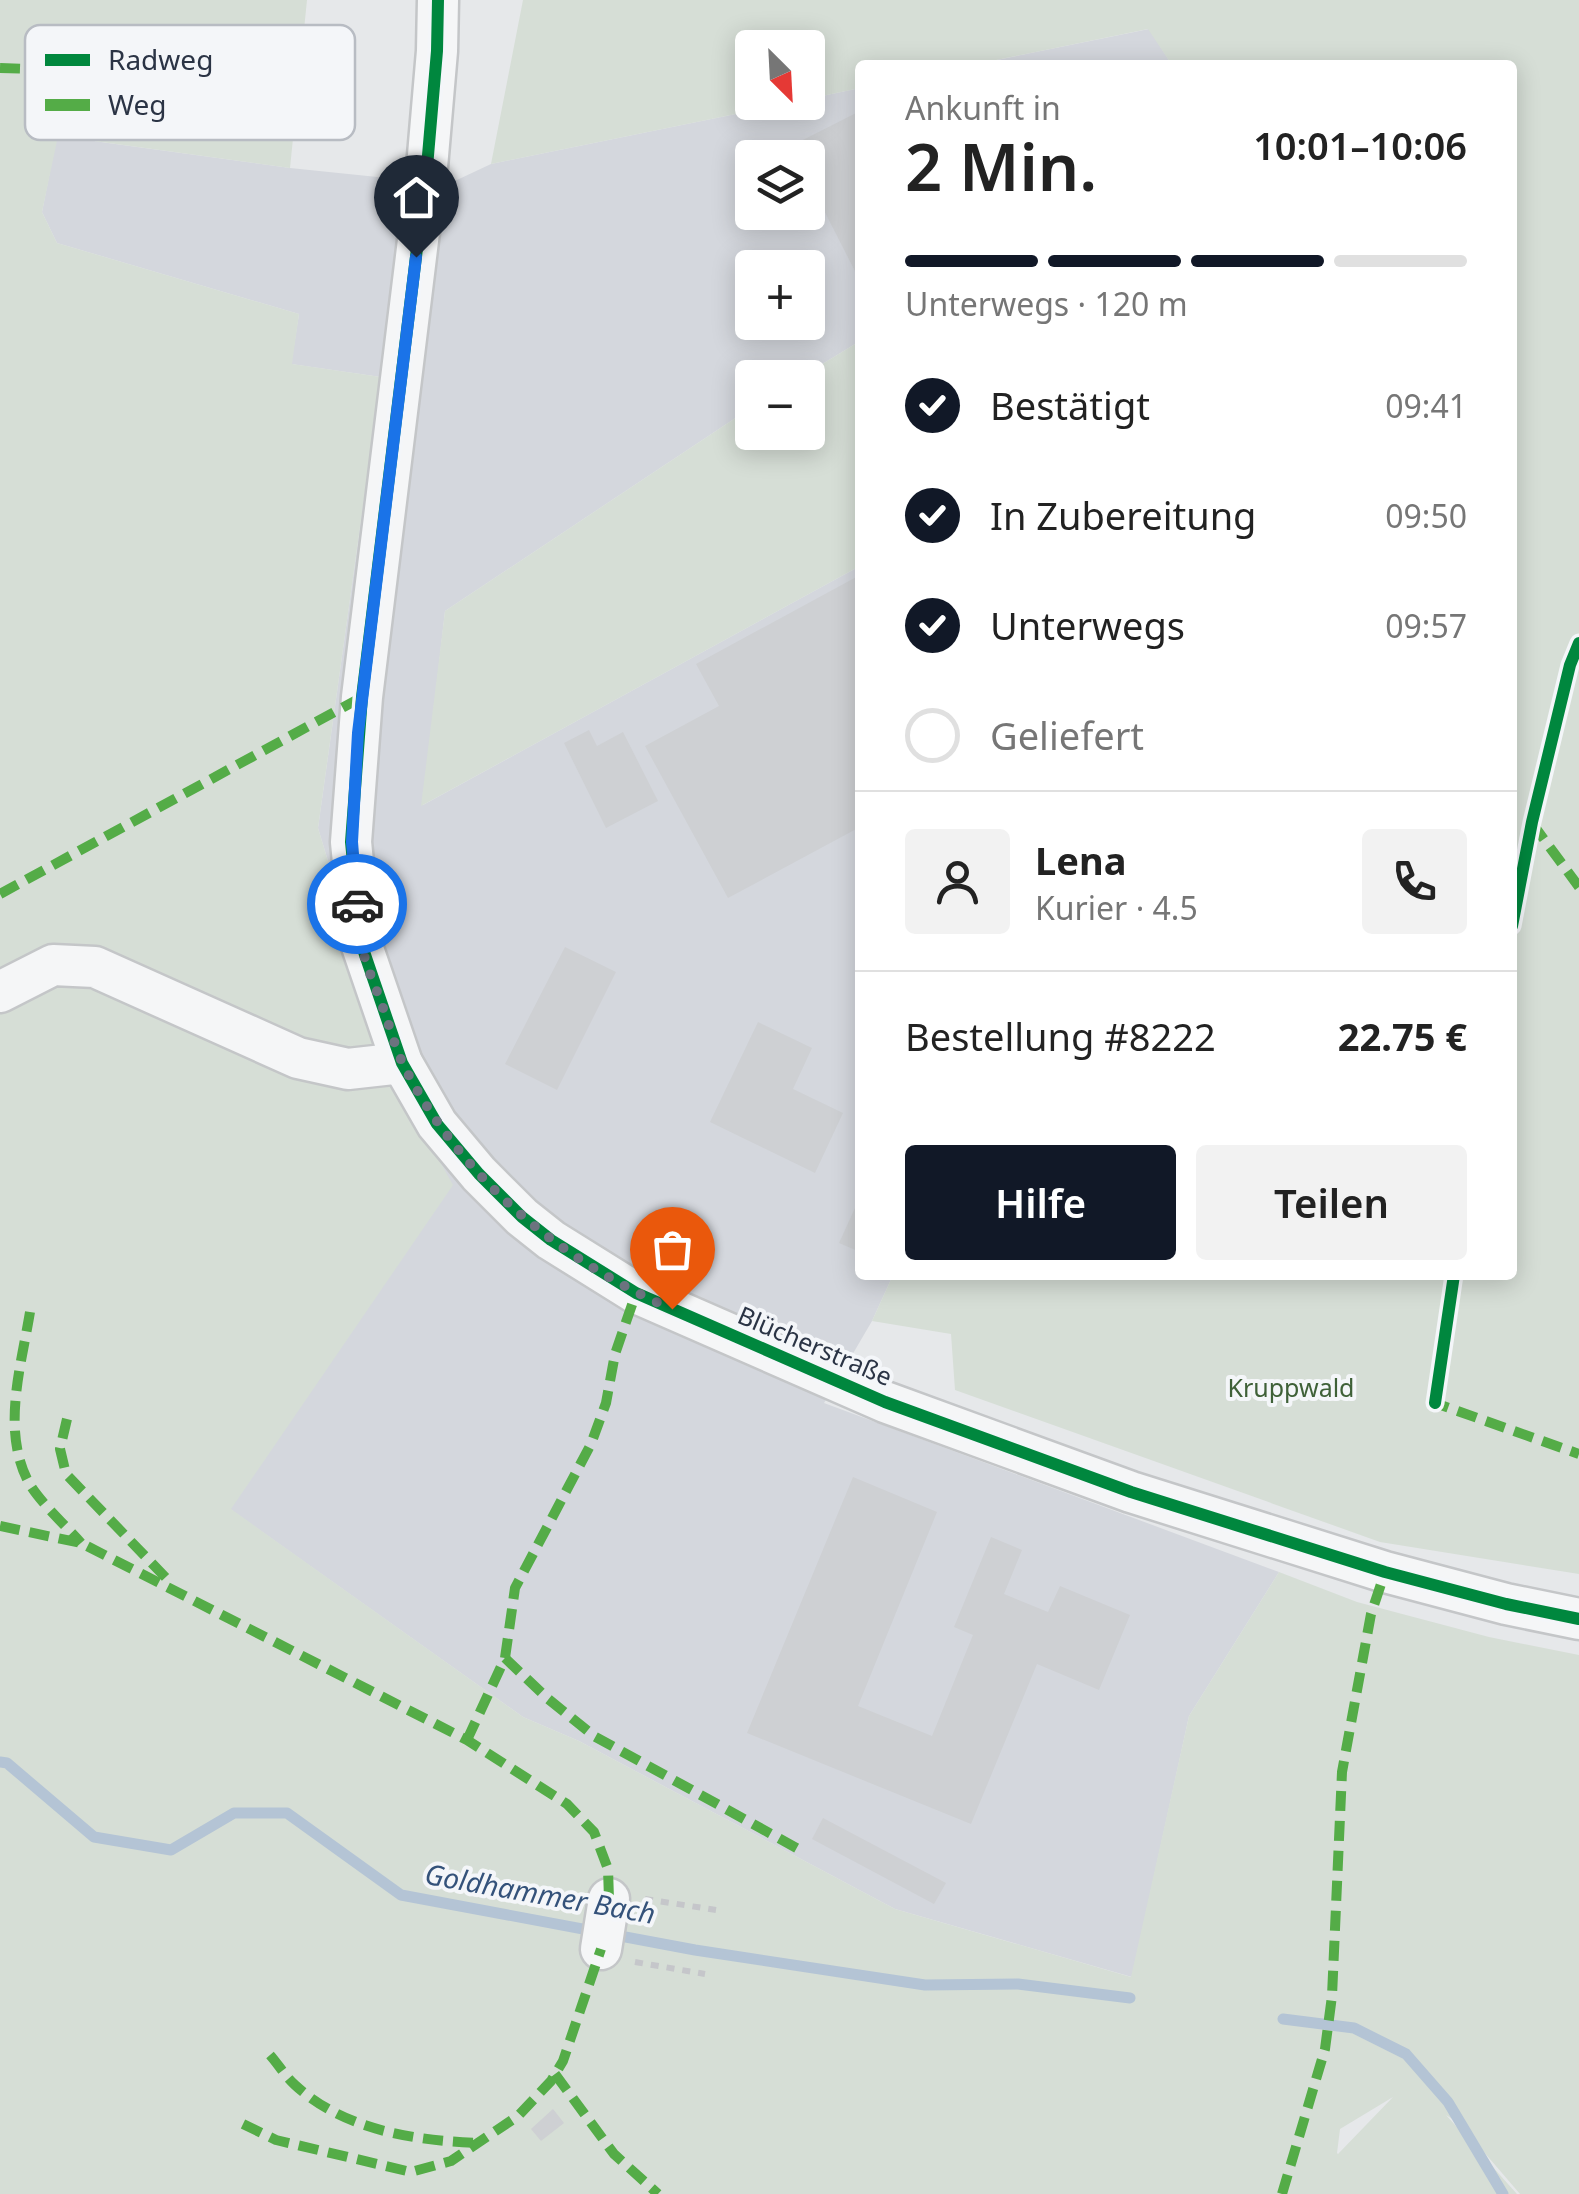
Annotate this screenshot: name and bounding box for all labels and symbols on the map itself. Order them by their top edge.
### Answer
legend [25,25,355,140]
north arrow [735,30,825,120]
text: Radweg [108,40,213,78]
text: Weg [108,85,167,123]
pin [374,155,459,258]
courier [307,854,407,954]
pin [630,1207,715,1310]
street label: Blücherstraße [733,1297,898,1393]
park label: Kruppwald [1227,1370,1355,1404]
water label: Goldhammer Bach [422,1854,658,1932]

